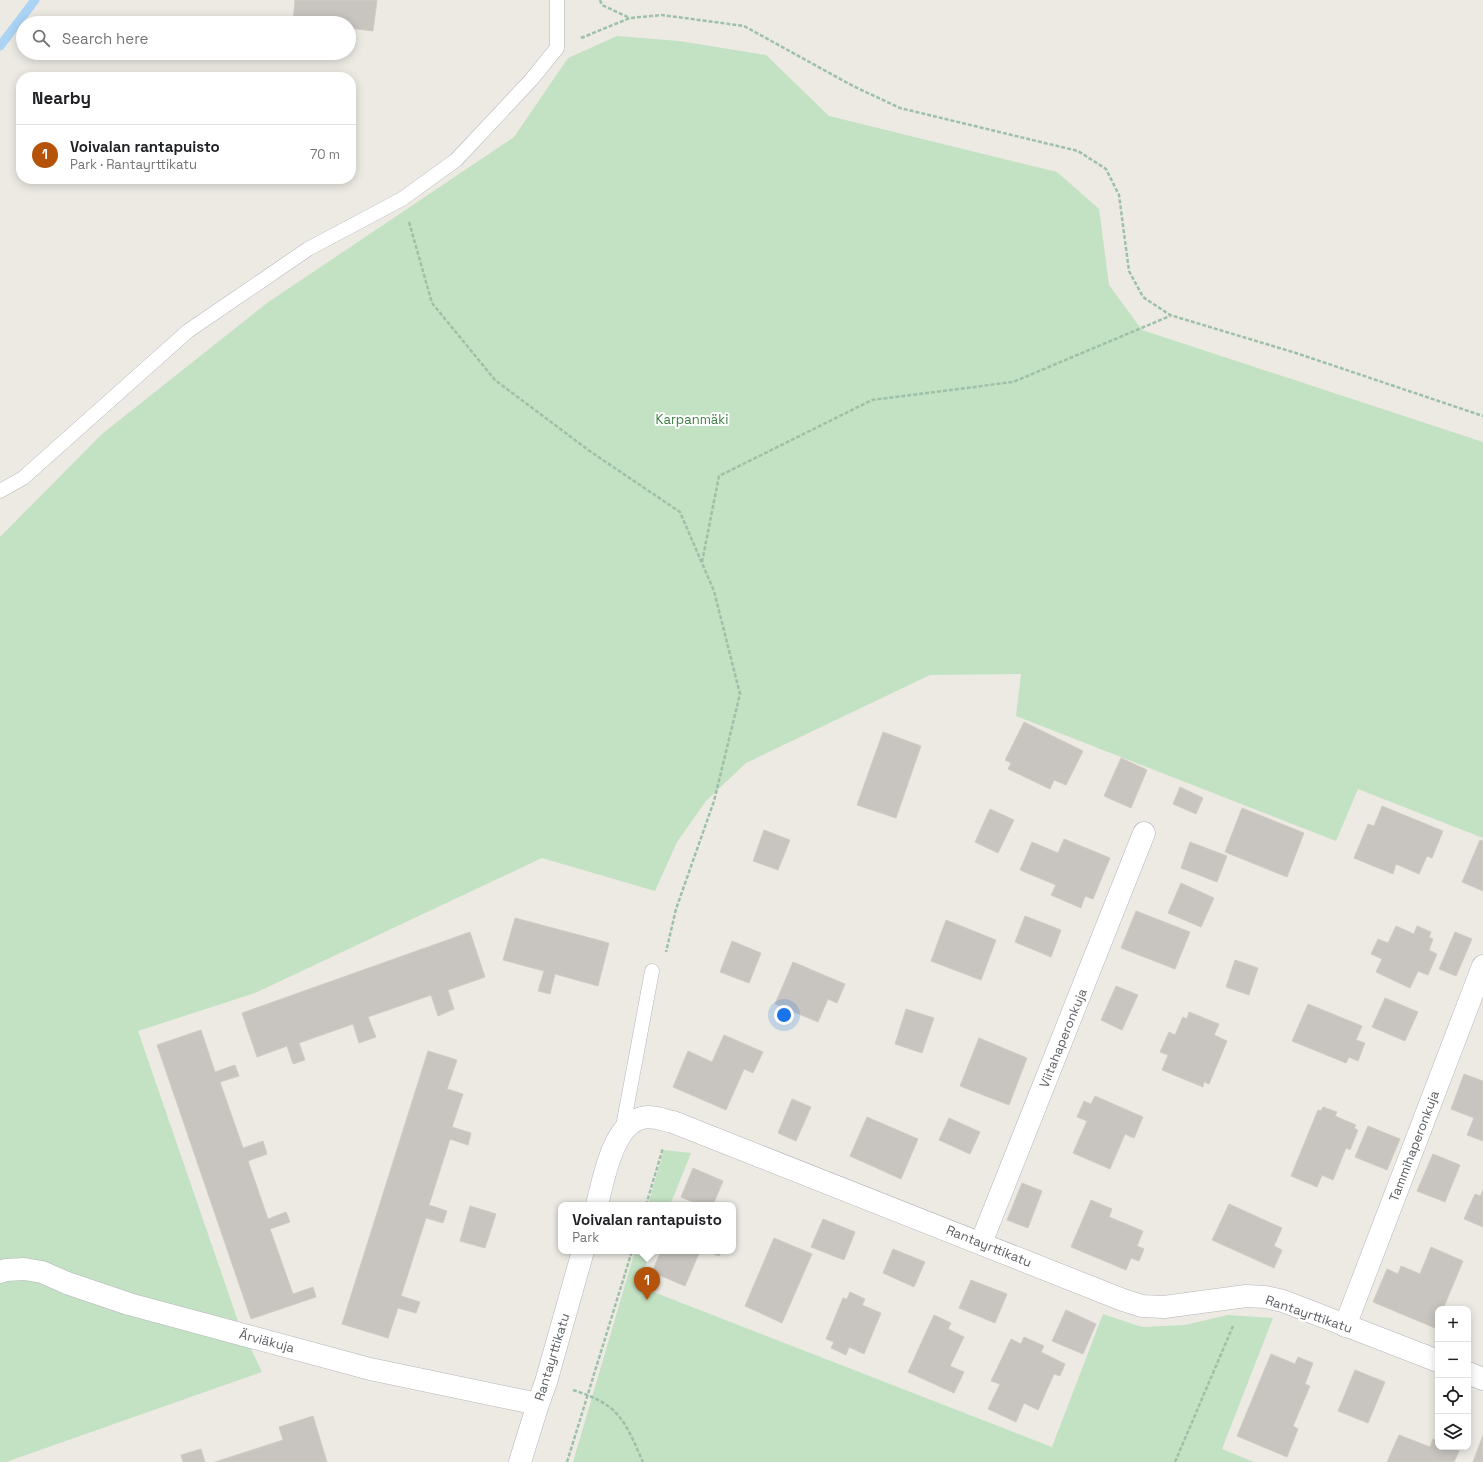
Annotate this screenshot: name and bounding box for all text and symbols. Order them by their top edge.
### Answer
search box [16,16,356,60]
icon: search [30,27,52,49]
text: Search here [62,29,148,48]
text: Nearby [32,87,91,109]
text: Voivalan rantapuisto [70,137,220,156]
text: 1 [42,146,48,163]
text: 70 m [310,146,340,163]
text: Park · Rantayrttikatu [70,156,197,173]
park label: Karpanmäki [656,411,728,428]
street label: Viitahaperonkuja [1035,985,1091,1090]
your location [774,1005,794,1025]
street label: Tammihaperonkuja [1385,1088,1443,1204]
popup [558,1202,736,1254]
text: Voivalan rantapuisto [572,1210,722,1229]
street label: Rantayrttikatu [944,1221,1034,1271]
text: Park [572,1229,599,1246]
pin: 1 [634,1267,660,1300]
street label: Rantayrttikatu [1263,1291,1355,1337]
map controls [1435,1306,1471,1450]
button: + [1435,1306,1471,1342]
street label: Rantayrttikatu [531,1311,573,1403]
street label: Ärviäkuja [238,1325,297,1357]
button: − [1435,1342,1471,1378]
button: locate [1435,1378,1471,1414]
button: layers [1435,1414,1471,1450]

